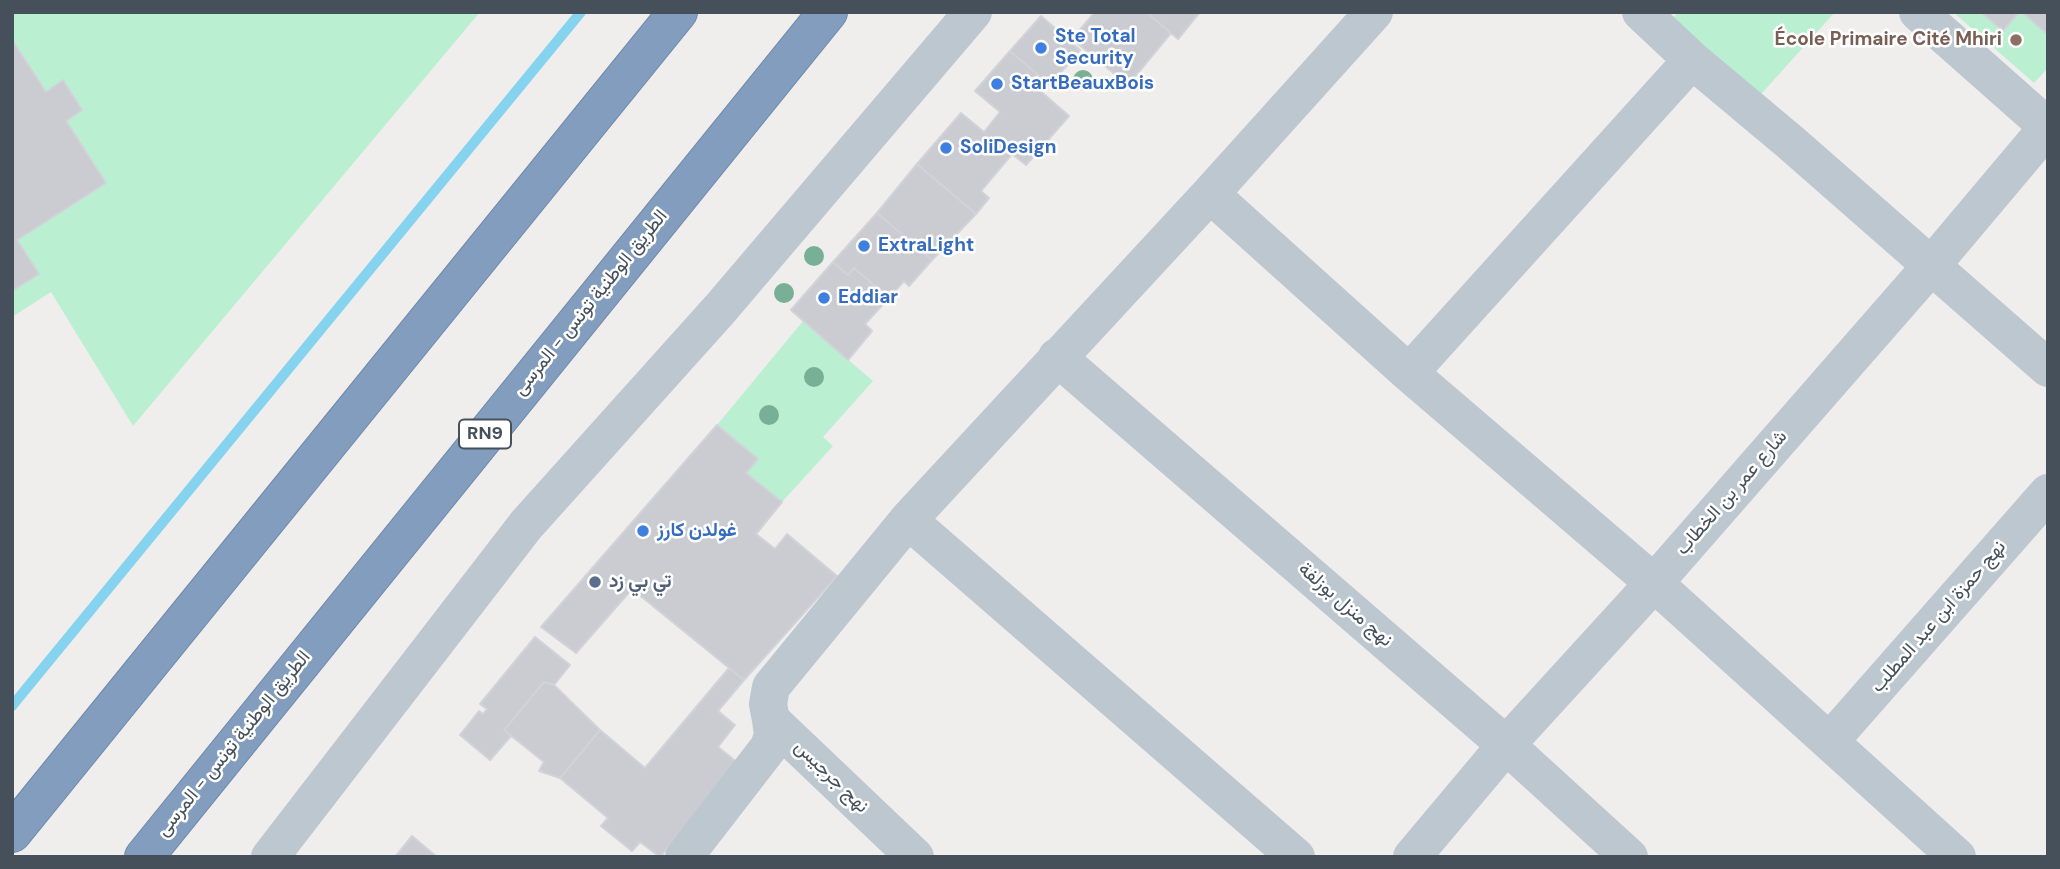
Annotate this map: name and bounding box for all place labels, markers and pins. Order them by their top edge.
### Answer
place label: Ste Total Security [1055,26,1136,70]
place label: École Primaire Cité Mhiri [1775,29,2002,51]
marker: École Primaire Cité Mhiri [2008,32,2024,48]
marker: Ste Total Security [1033,40,1049,56]
place label: StartBeauxBois [1011,73,1154,95]
marker: StartBeauxBois [989,76,1005,92]
place label: SoliDesign [960,137,1057,159]
marker: SoliDesign [938,140,954,156]
place label: ExtraLight [878,235,974,257]
marker: ExtraLight [856,238,872,254]
place label: Eddiar [838,287,898,309]
marker: Eddiar [816,290,832,306]
place label: غولدن كارز [657,520,737,542]
marker: غولدن كارز [635,523,651,539]
place label: تي بي زد [609,571,671,593]
marker: تي بي زد [587,574,603,590]

